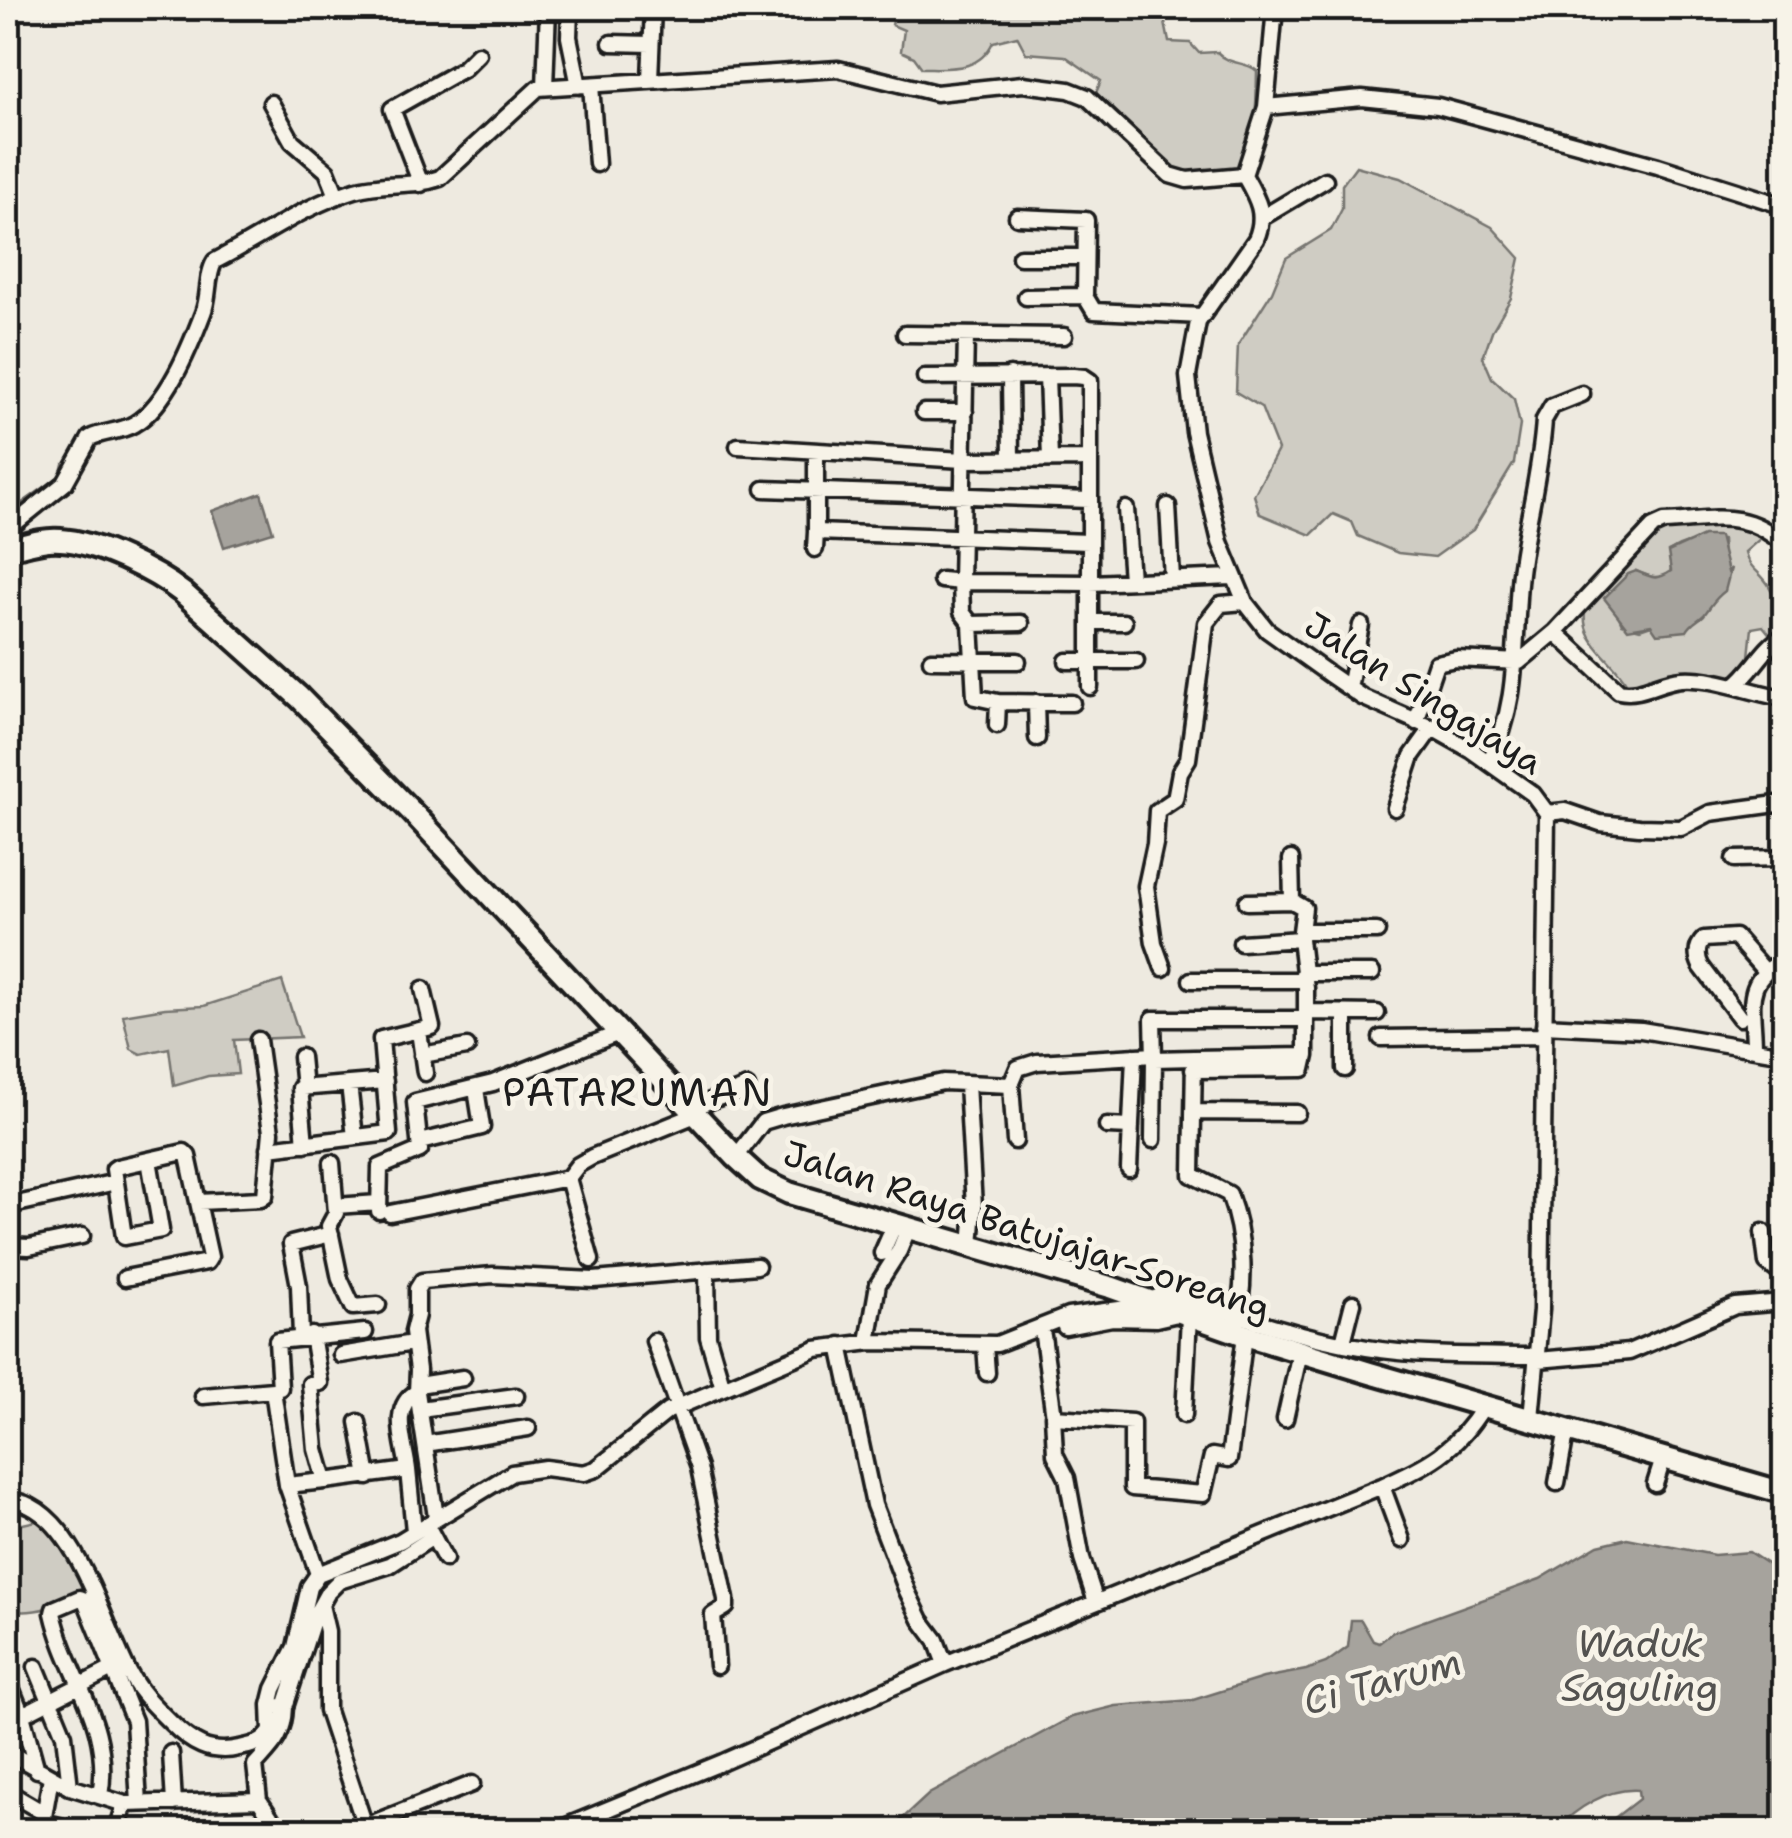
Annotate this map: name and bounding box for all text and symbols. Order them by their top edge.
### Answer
street label: Jalan Singajaya [1296,601,1552,785]
district label: PATARUMAN [502,1065,774,1119]
street label: Jalan Raya Batujajar-Soreang [778,1129,1276,1331]
water label: Waduk Saguling [1561,1618,1719,1713]
water label: Ci Tarum [1297,1635,1467,1727]

